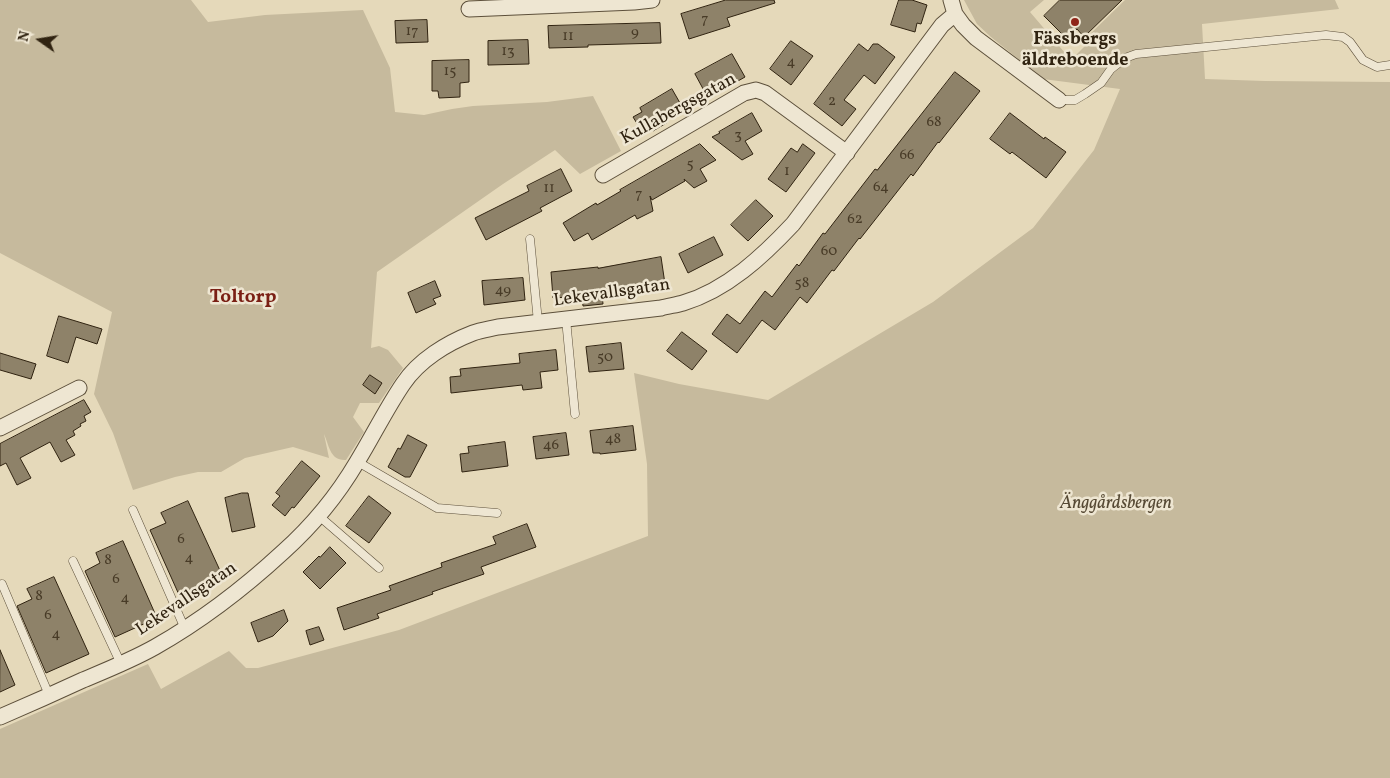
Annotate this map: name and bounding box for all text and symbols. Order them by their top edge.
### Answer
house number: 7 [701,11,709,29]
north arrow [15,15,65,65]
marker: Fässbergs äldreboende [1069,16,1081,28]
house number: 17 [405,23,419,41]
house number: 9 [631,24,639,42]
house number: 11 [562,28,574,46]
text: N [14,29,35,44]
place label: Fässbergs äldreboende [1022,30,1128,72]
house number: 13 [501,43,515,61]
house number: 4 [787,54,795,72]
house number: 15 [443,63,457,81]
street label: Kullabergsgatan [617,69,741,151]
house number: 2 [828,93,836,111]
house number: 68 [926,114,942,132]
house number: 3 [734,127,742,145]
house number: 66 [899,147,915,165]
house number: 5 [686,156,694,174]
house number: 1 [784,163,790,181]
house number: 64 [873,179,889,197]
house number: 11 [543,180,555,198]
house number: 7 [635,186,643,204]
house number: 62 [847,211,863,229]
house number: 60 [821,243,837,261]
street label: Lekevallsgatan [552,275,672,313]
house number: 58 [795,275,809,293]
house number: 49 [495,282,511,300]
district label: Toltorp [210,288,276,310]
house number: 50 [597,349,613,367]
house number: 48 [605,431,621,449]
house number: 46 [543,437,559,455]
park label: Änggårdsbergen [1060,494,1172,516]
house number: 6 [177,531,185,549]
house number: 4 [185,550,193,568]
house number: 8 [104,552,112,570]
street label: Lekevallsgatan [132,558,242,642]
house number: 6 [112,571,120,589]
house number: 8 [35,588,43,606]
house number: 4 [121,590,129,608]
house number: 6 [44,607,52,625]
house number: 4 [52,626,60,644]

